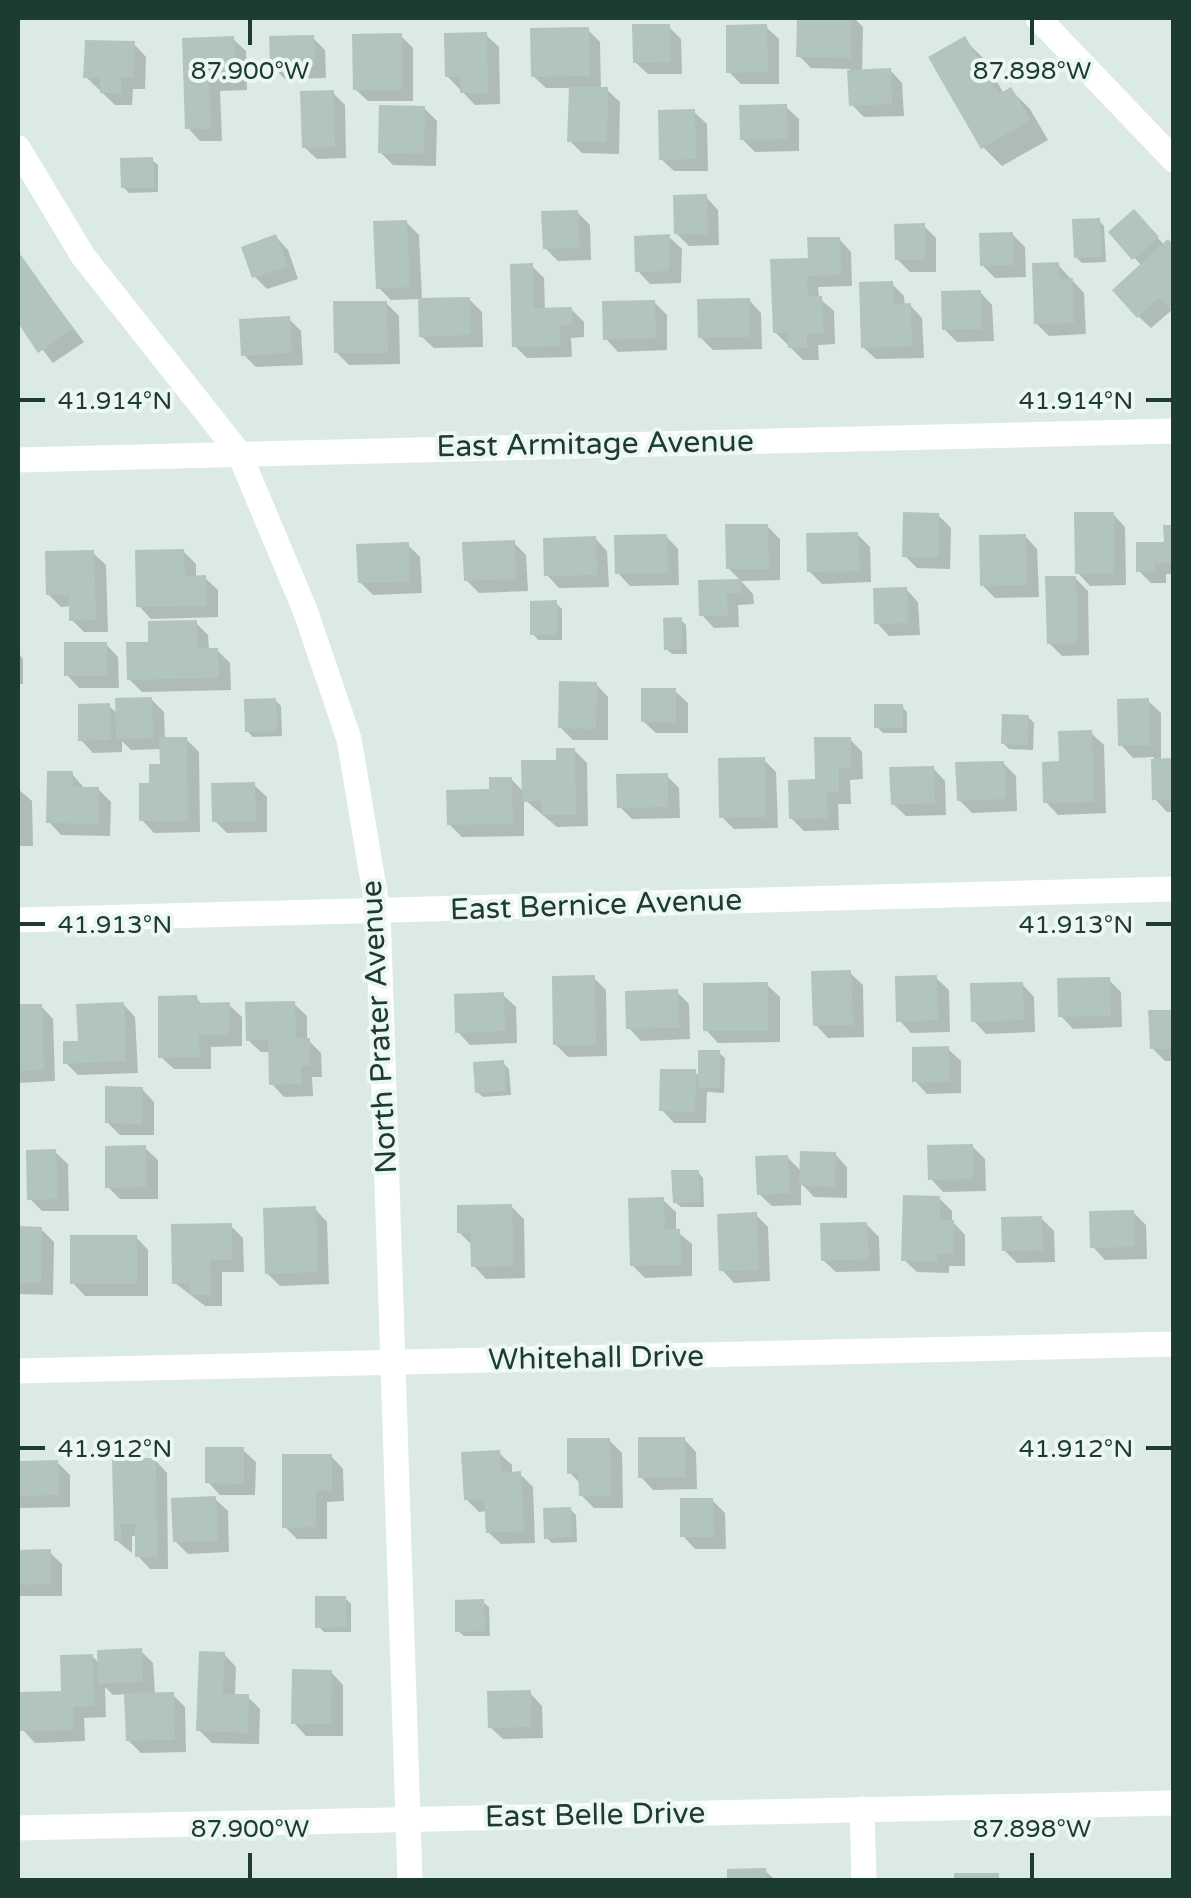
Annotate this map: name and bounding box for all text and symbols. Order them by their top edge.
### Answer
text: 87.900°W [191,56,309,86]
text: 87.898°W [973,56,1091,86]
text: 41.914°N [58,386,172,416]
text: 41.914°N [1019,386,1133,416]
street label: East Armitage Avenue [436,423,754,465]
street label: North Prater Avenue [353,879,405,1175]
street label: East Bernice Avenue [449,881,743,929]
text: 41.913°N [58,910,172,940]
text: 41.913°N [1019,910,1133,940]
street label: Whitehall Drive [488,1338,704,1378]
text: 41.912°N [58,1434,172,1464]
text: 41.912°N [1019,1434,1133,1464]
street label: East Belle Drive [484,1795,706,1835]
text: 87.900°W [191,1814,309,1844]
text: 87.898°W [973,1814,1091,1844]

